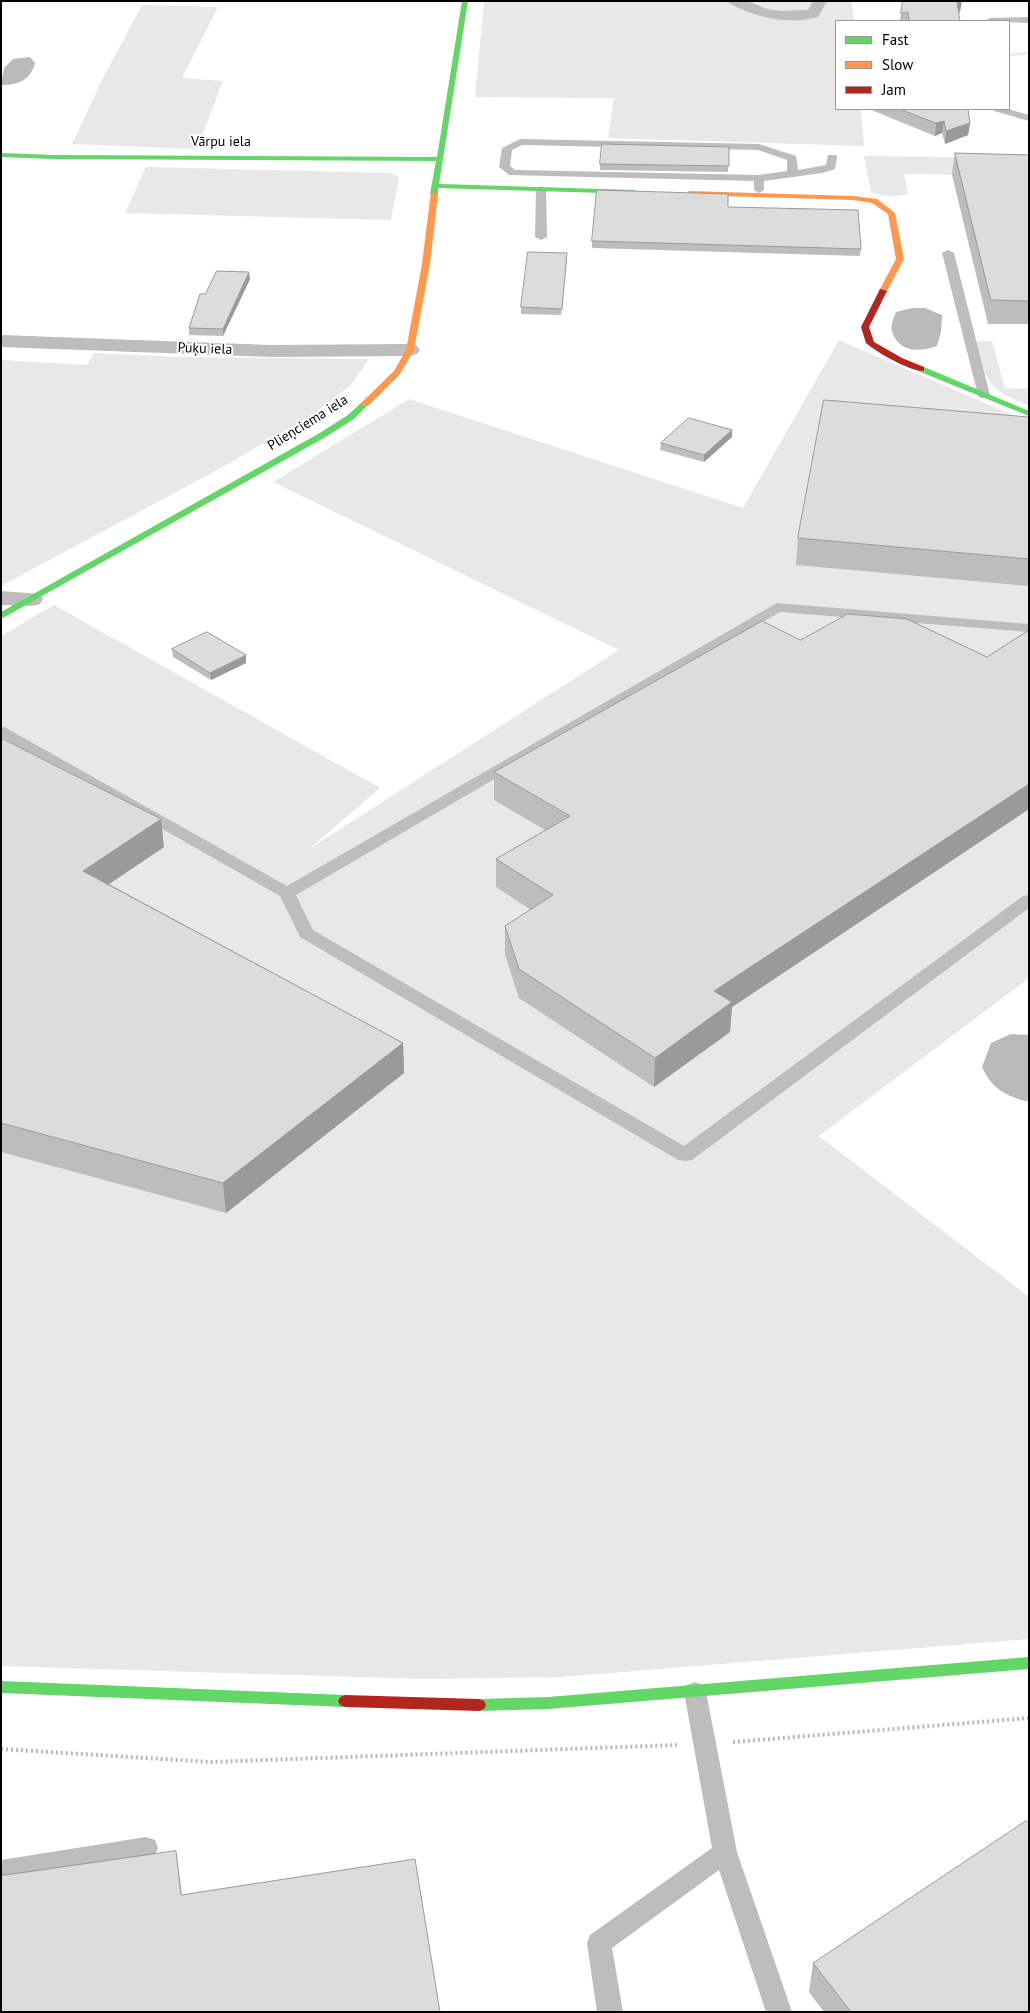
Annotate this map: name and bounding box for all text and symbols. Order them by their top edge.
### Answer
legend [835,20,1010,110]
text: Fast [882,30,909,49]
text: Slow [882,55,913,74]
text: Jam [882,80,906,99]
street label: Vārpu iela [191,134,251,150]
street label: Puķu iela [177,340,233,358]
street label: Plieņciema iela [265,392,351,454]

